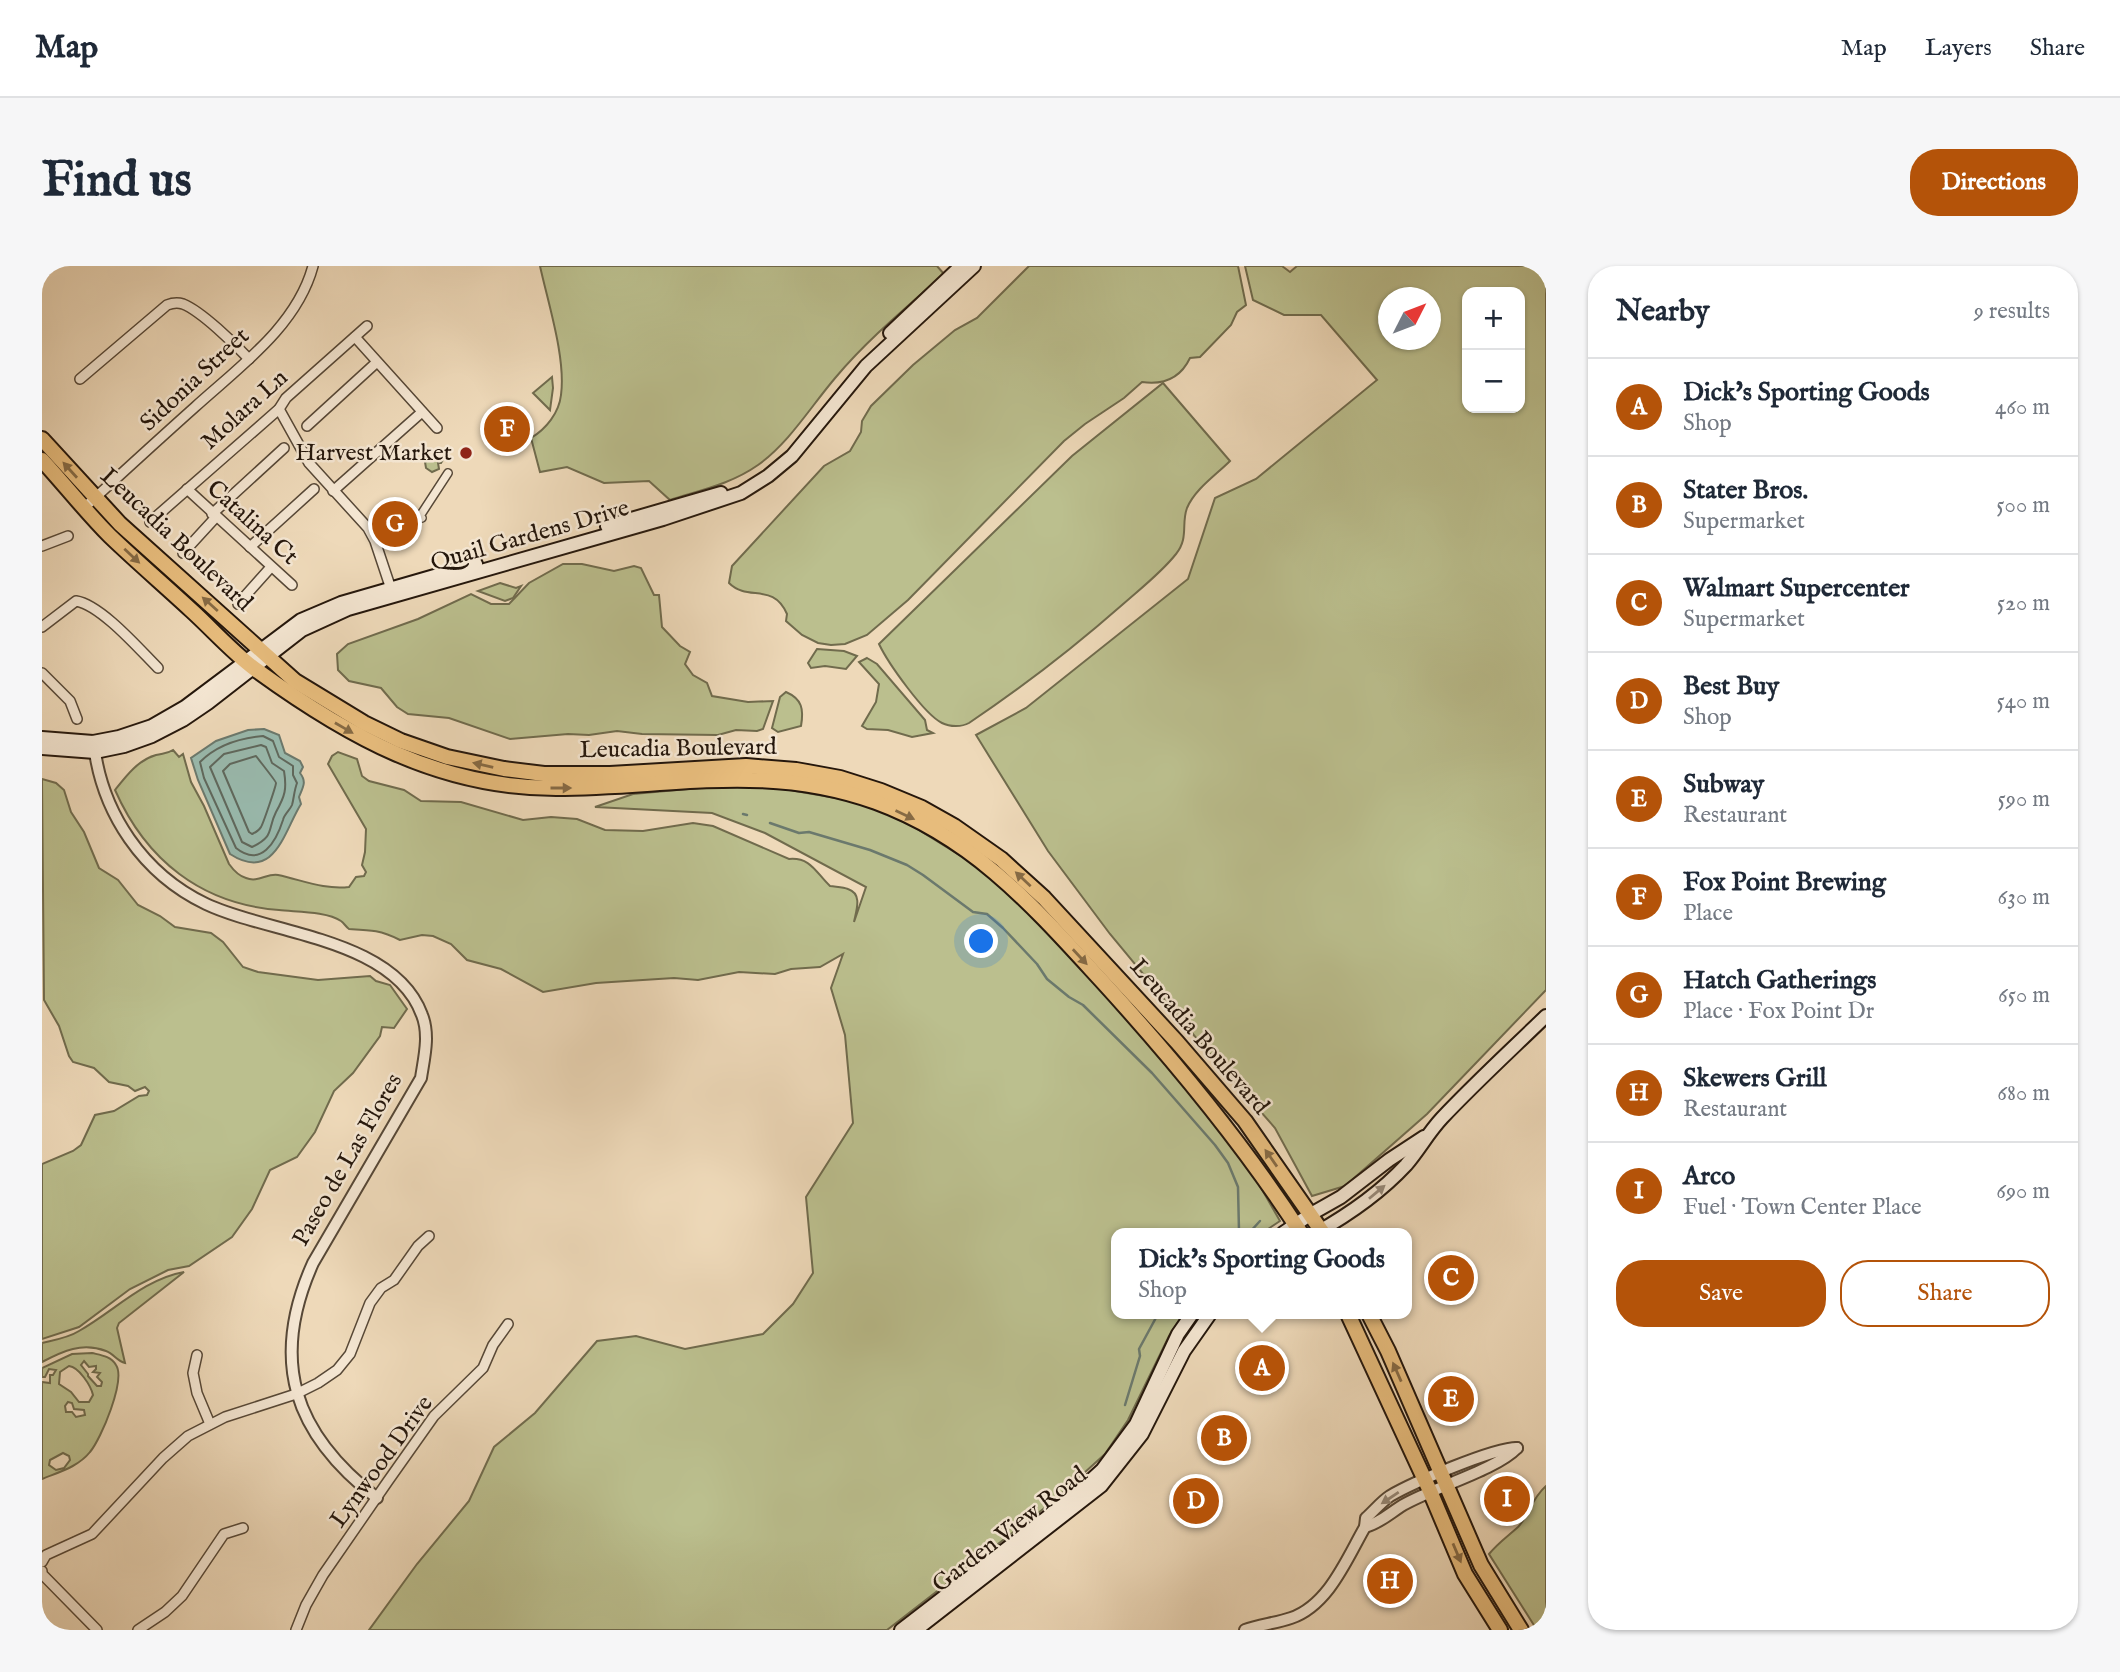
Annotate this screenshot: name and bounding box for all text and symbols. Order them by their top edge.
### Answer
text: Map [35,27,98,69]
text: Map [1841,33,1887,64]
text: Layers [1925,33,1992,64]
text: Share [2030,33,2085,64]
button: Directions [1910,149,2078,216]
text: Find us [42,151,192,213]
north arrow [1378,287,1441,350]
map controls [1462,287,1525,413]
button: + [1462,287,1525,350]
text: Nearby [1616,293,1709,331]
text: 9 results [1974,297,2050,326]
street label: Sidonia Street [134,321,256,439]
button: − [1462,350,1525,413]
street label: Molara Ln [195,363,295,457]
text: Dick's Sporting Goods [1683,376,1930,409]
text: A [1631,393,1647,422]
text: 460 m [1995,393,2050,422]
pin: F [484,403,530,455]
text: Shop [1683,409,1732,438]
place label: Harvest Market [295,438,452,469]
marker: Harvest Market [458,445,474,461]
one-way arrow [62,461,78,479]
street label: Leucadia Boulevard [93,461,259,619]
street label: Catalina Ct [200,474,304,572]
text: Stater Bros. [1683,474,1808,507]
text: B [1631,491,1647,520]
text: 500 m [1996,491,2050,520]
street label: Quail Gardens Drive [427,493,633,579]
pin: G [372,498,418,550]
text: Supermarket [1683,507,1805,536]
one-way arrow [123,548,141,564]
text: Walmart Supercenter [1683,572,1910,605]
text: C [1631,589,1647,618]
text: 520 m [1997,589,2050,618]
one-way arrow [201,597,218,613]
text: Supermarket [1683,605,1805,634]
text: Best Buy [1683,670,1779,703]
text: D [1630,687,1648,716]
text: 540 m [1996,687,2050,716]
text: Shop [1683,703,1732,732]
one-way arrow [334,722,354,734]
street label: Leucadia Boulevard [579,732,777,766]
one-way arrow [471,759,493,770]
text: Subway [1683,768,1764,801]
one-way arrow [550,782,572,794]
text: E [1631,785,1647,814]
text: 590 m [1998,785,2050,814]
text: Restaurant [1683,801,1787,830]
one-way arrow [895,809,915,821]
text: Fox Point Brewing [1683,866,1886,899]
one-way arrow [1015,871,1032,887]
text: F [1632,883,1646,912]
text: 630 m [1998,883,2050,912]
text: Place [1683,899,1733,928]
your location [964,924,998,958]
one-way arrow [1072,948,1088,966]
street label: Leucadia Boulevard [1123,952,1276,1122]
text: Hatch Gatherings [1683,964,1876,997]
text: G [1630,981,1648,1010]
text: 650 m [1998,981,2050,1010]
text: Place · Fox Point Dr [1683,997,1874,1026]
text: Skewers Grill [1683,1062,1827,1095]
street label: Paseo de Las Flores [286,1068,410,1252]
text: H [1629,1079,1649,1108]
text: 680 m [1997,1079,2050,1108]
text: Restaurant [1683,1095,1787,1124]
one-way arrow [1265,1149,1278,1168]
text: Arco [1683,1160,1735,1193]
text: I [1634,1177,1644,1206]
text: 690 m [1996,1177,2050,1206]
one-way arrow [1367,1184,1385,1199]
text: Fuel · Town Center Place [1683,1193,1922,1222]
popup [1111,1228,1412,1319]
text: Dick's Sporting Goods [1138,1243,1385,1276]
pin: C [1428,1252,1474,1304]
button: Save [1616,1260,1826,1327]
button: Share [1840,1260,2050,1327]
text: Shop [1138,1276,1187,1305]
pin: A [1239,1342,1285,1394]
one-way arrow [1391,1361,1402,1382]
pin: E [1428,1373,1474,1425]
street label: Lynwood Drive [324,1390,440,1534]
pin: B [1201,1412,1247,1464]
street label: Garden View Road [926,1460,1094,1600]
pin: I [1484,1473,1530,1525]
pin: D [1173,1475,1219,1527]
one-way arrow [1381,1491,1399,1505]
one-way arrow [1451,1543,1462,1564]
pin: H [1367,1555,1413,1607]

